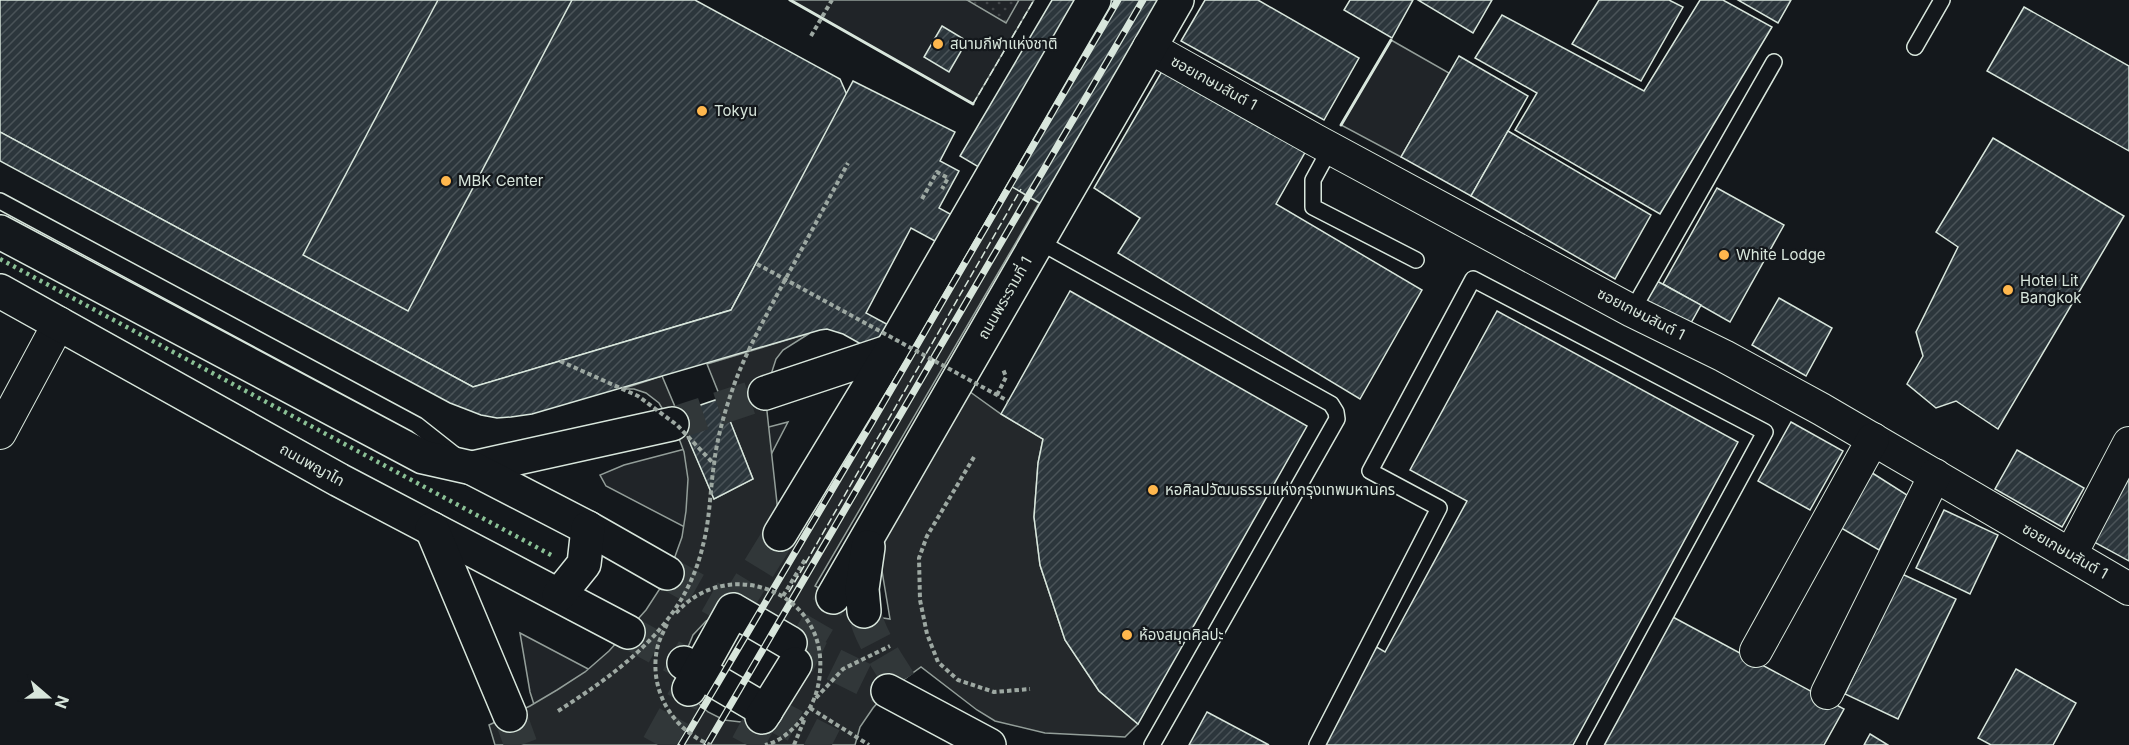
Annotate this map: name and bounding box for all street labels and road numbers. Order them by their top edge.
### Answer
street label: ซอยเกษมสันต์ 1 [1168,51,1261,114]
street label: ถนนพระรามที่ 1 [972,253,1036,342]
street label: ซอยเกษมสันต์ 1 [1594,283,1688,344]
street label: ถนนพญาไท [276,439,348,490]
street label: ซอยเกษมสันต์ 1 [2019,518,2111,583]

